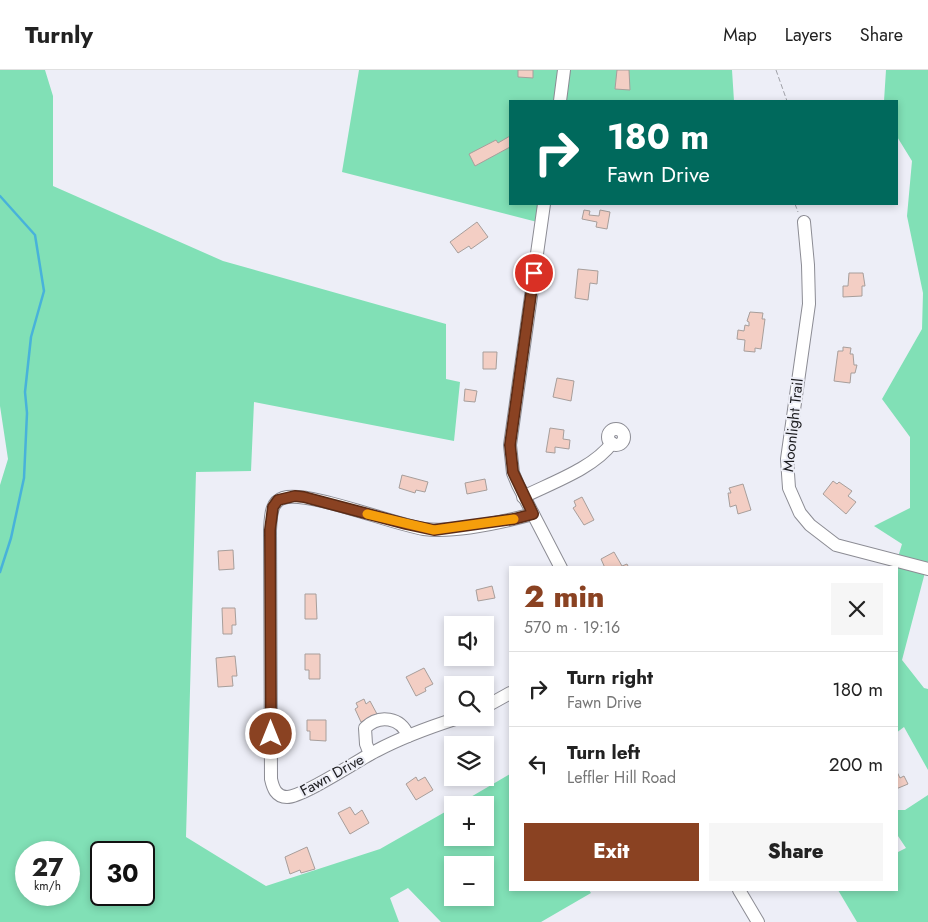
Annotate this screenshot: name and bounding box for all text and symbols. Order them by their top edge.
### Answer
text: Turnly [25,17,93,52]
text: Map [723,22,757,48]
text: Layers [785,22,832,48]
text: Share [860,22,903,48]
text: 180 m [607,112,709,162]
icon: right [524,120,589,185]
text: Fawn Drive [607,158,710,190]
pin [513,252,555,294]
icon: arrive [520,259,548,287]
street label: Moonlight Trail [777,377,809,473]
text: 2 min [524,575,605,618]
button: close [831,583,883,635]
map controls [444,616,494,906]
button: sound [444,616,494,666]
text: 570 m · 19:16 [524,616,620,639]
text: Turn right [567,664,653,691]
icon: right [524,675,552,703]
button: search [444,676,494,726]
text: 180 m [832,676,883,703]
text: Fawn Drive [567,691,642,714]
position arrow [244,707,296,759]
button: layers [444,736,494,786]
text: Turn left [567,739,640,766]
street label: Fawn Drive [296,748,368,802]
icon: left [524,750,552,778]
text: 200 m [829,751,883,778]
text: Leffler Hill Road [567,766,676,789]
button: + [444,796,494,846]
button: Exit [524,823,699,881]
button: Share [709,823,883,881]
speed limit sign: 30 [90,841,155,906]
text: 27 [32,849,63,885]
button: − [444,856,494,906]
text: km/h [34,877,61,895]

